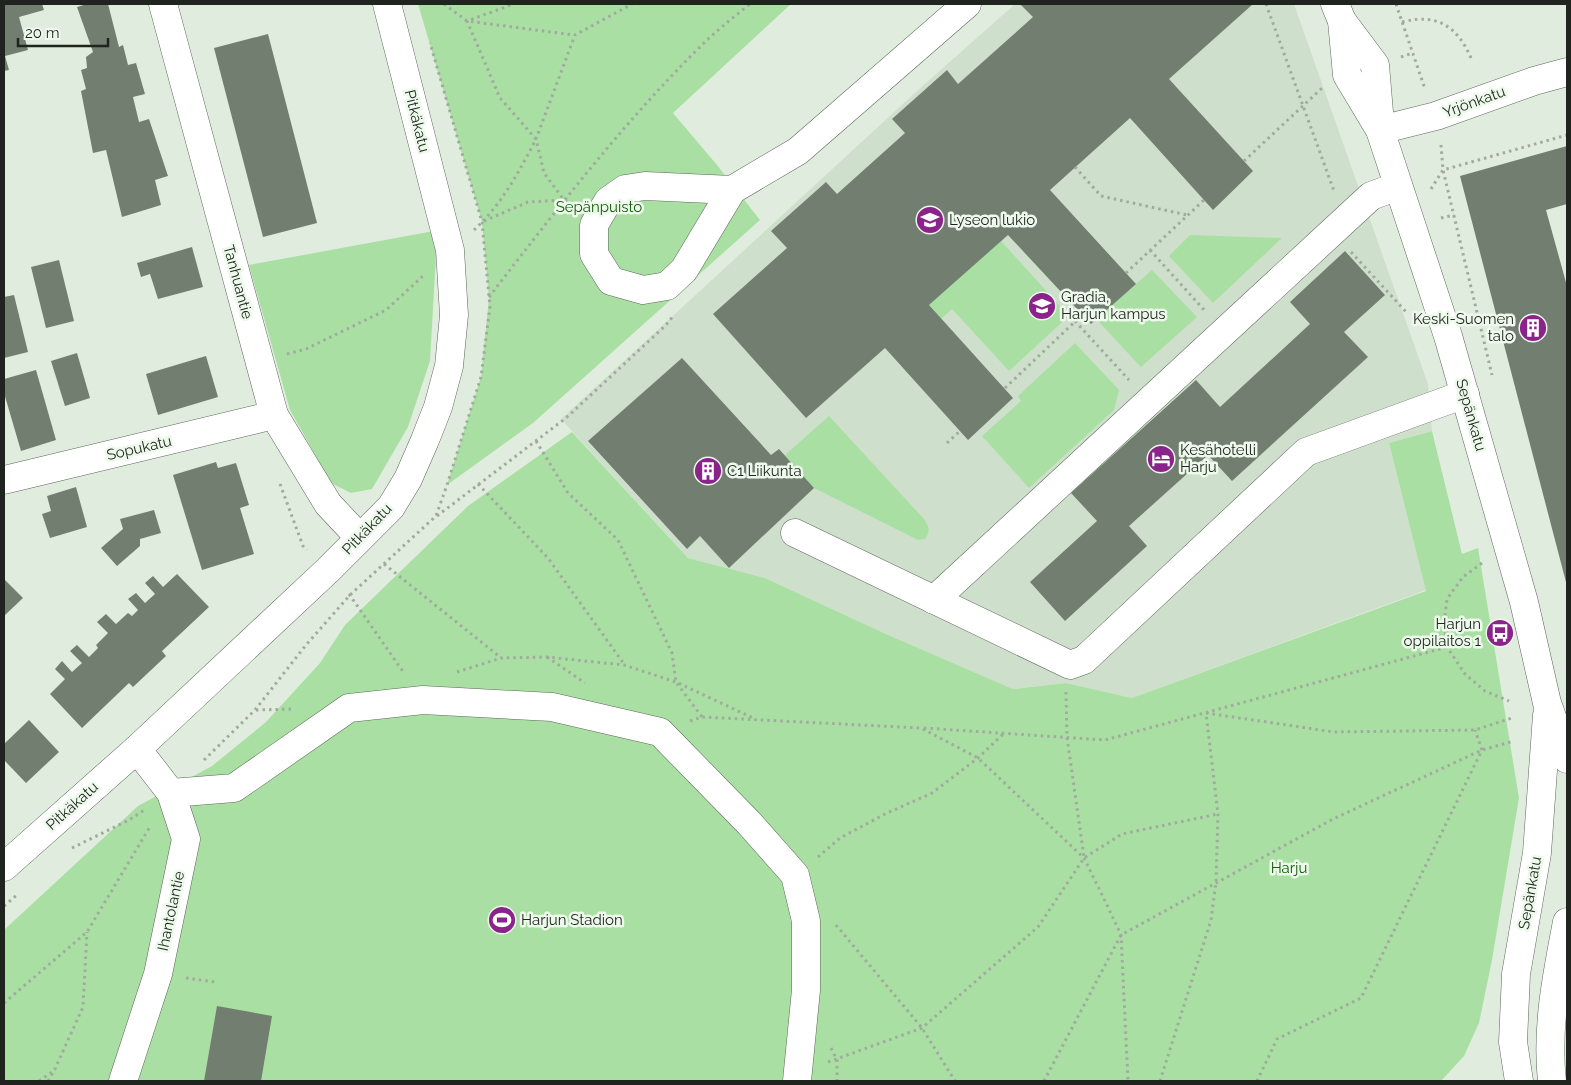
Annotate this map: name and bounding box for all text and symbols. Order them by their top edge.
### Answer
scale bar [18,15,108,47]
text: 20 m [25,24,60,42]
street label: Yrjönkatu [1440,82,1508,122]
street label: Pitkäkatu [401,88,433,154]
park label: Sepänpuisto [556,198,642,216]
school or university icon: Lyseon lukio [915,205,945,235]
place label: Lyseon lukio [949,211,1035,229]
street label: Tanhuantie [219,243,257,321]
place label: Gradia, Harjun kampus [1061,288,1166,323]
school or university icon: Gradia, Harjun kampus [1027,291,1057,321]
place label: Keski-Suomen talo [1413,310,1514,345]
building icon: Keski-Suomen talo [1518,313,1548,343]
street label: Sepänkatu [1452,377,1490,453]
street label: Sopukatu [105,432,173,464]
place label: Kesähotelli Harju [1180,441,1256,476]
hotel icon: Kesähotelli Harju [1146,444,1176,474]
building icon: C1 Liikunta [693,456,723,486]
place label: C1 Liikunta [727,462,802,480]
street label: Pitkäkatu [338,500,396,558]
place label: Harjun oppilaitos 1 [1403,615,1482,650]
bus stop icon: Harjun oppilaitos 1 [1485,618,1515,648]
street label: Pitkäkatu [42,778,102,834]
street label: Sepänkatu [1515,855,1545,931]
park label: Harju [1271,859,1307,877]
street label: Ihantolantie [154,869,188,953]
sports icon: Harjun Stadion [487,905,517,935]
place label: Harjun Stadion [521,911,623,929]

